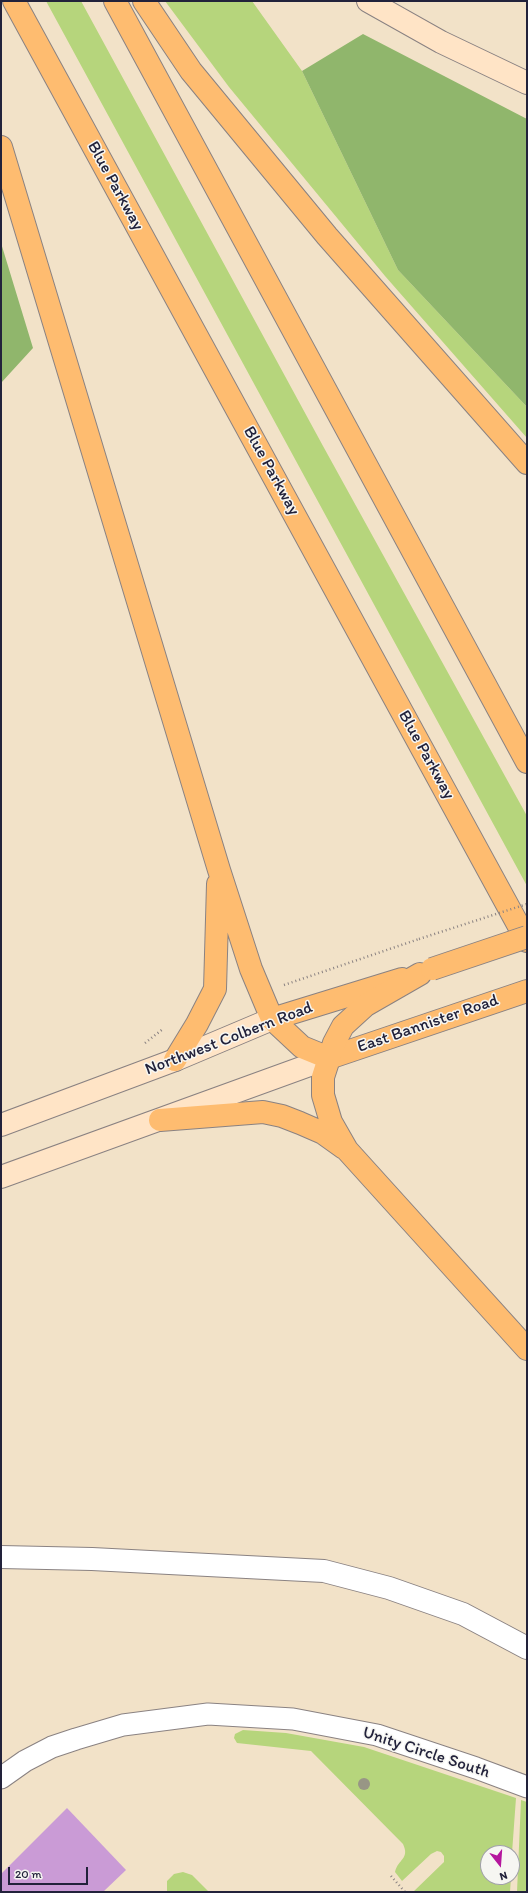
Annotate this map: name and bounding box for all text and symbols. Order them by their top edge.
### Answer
street label: Blue Parkway [82,138,148,234]
street label: Blue Parkway [238,423,304,519]
street label: Blue Parkway [393,707,459,803]
street label: East Bannister Road [355,990,501,1058]
street label: Northwest Colbern Road [142,998,316,1080]
street label: Unity Circle South [360,1723,492,1783]
north arrow [480,1845,520,1885]
scale bar [10,1859,90,1885]
text: 20 m [15,1867,42,1881]
text: N [498,1869,509,1883]

